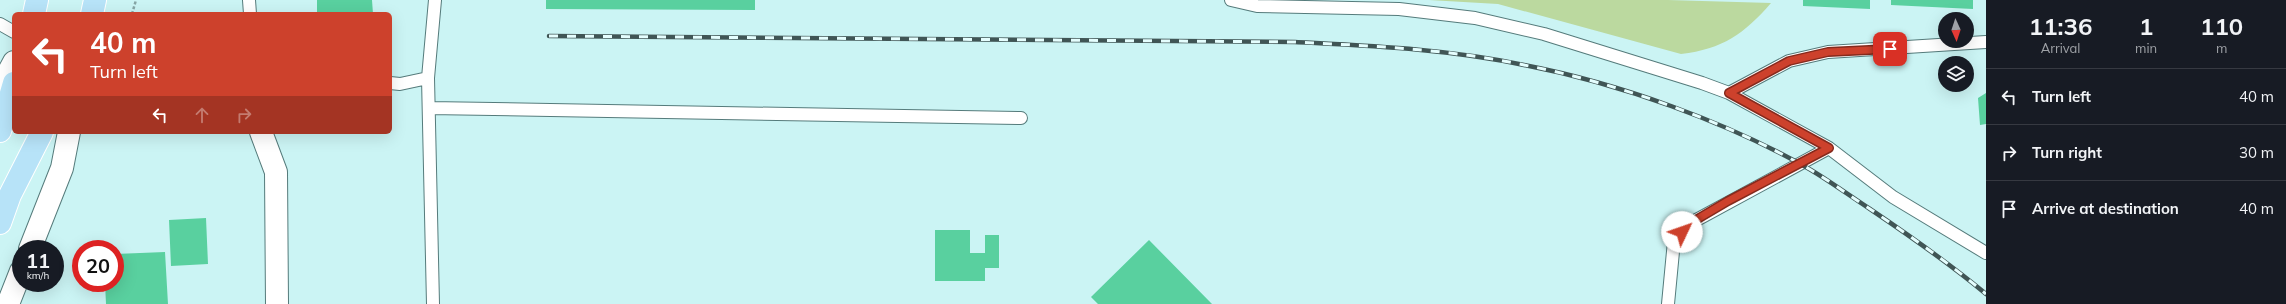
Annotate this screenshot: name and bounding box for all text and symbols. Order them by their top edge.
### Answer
text: 11:36 [2029,11,2092,41]
text: 1 [2139,11,2153,41]
text: 110 [2200,11,2243,41]
north arrow [1938,12,1974,48]
map controls [1938,12,1974,92]
text: 40 m [90,25,156,60]
icon: left [24,28,76,80]
pin [1873,32,1907,66]
icon: arrive [1879,38,1901,60]
text: Arrival [2041,40,2080,56]
text: min [2135,40,2157,56]
text: m [2216,40,2227,56]
button: layers [1938,56,1974,92]
text: Turn left [90,60,158,83]
icon: left [1998,86,2020,108]
text: Turn left [2032,87,2091,106]
text: 40 m [2239,87,2274,106]
icon: left [149,104,171,126]
icon: ahead [191,104,213,126]
icon: right [233,104,255,126]
icon: right [1998,142,2020,164]
text: Turn right [2032,143,2102,162]
text: 30 m [2239,143,2274,162]
icon: arrive [1998,198,2020,220]
text: Arrive at destination [2032,199,2179,218]
text: 40 m [2239,199,2274,218]
position arrow [1661,211,1703,253]
speed limit sign: 20 [72,240,124,292]
text: 11 [26,248,50,273]
text: km/h [27,269,49,282]

